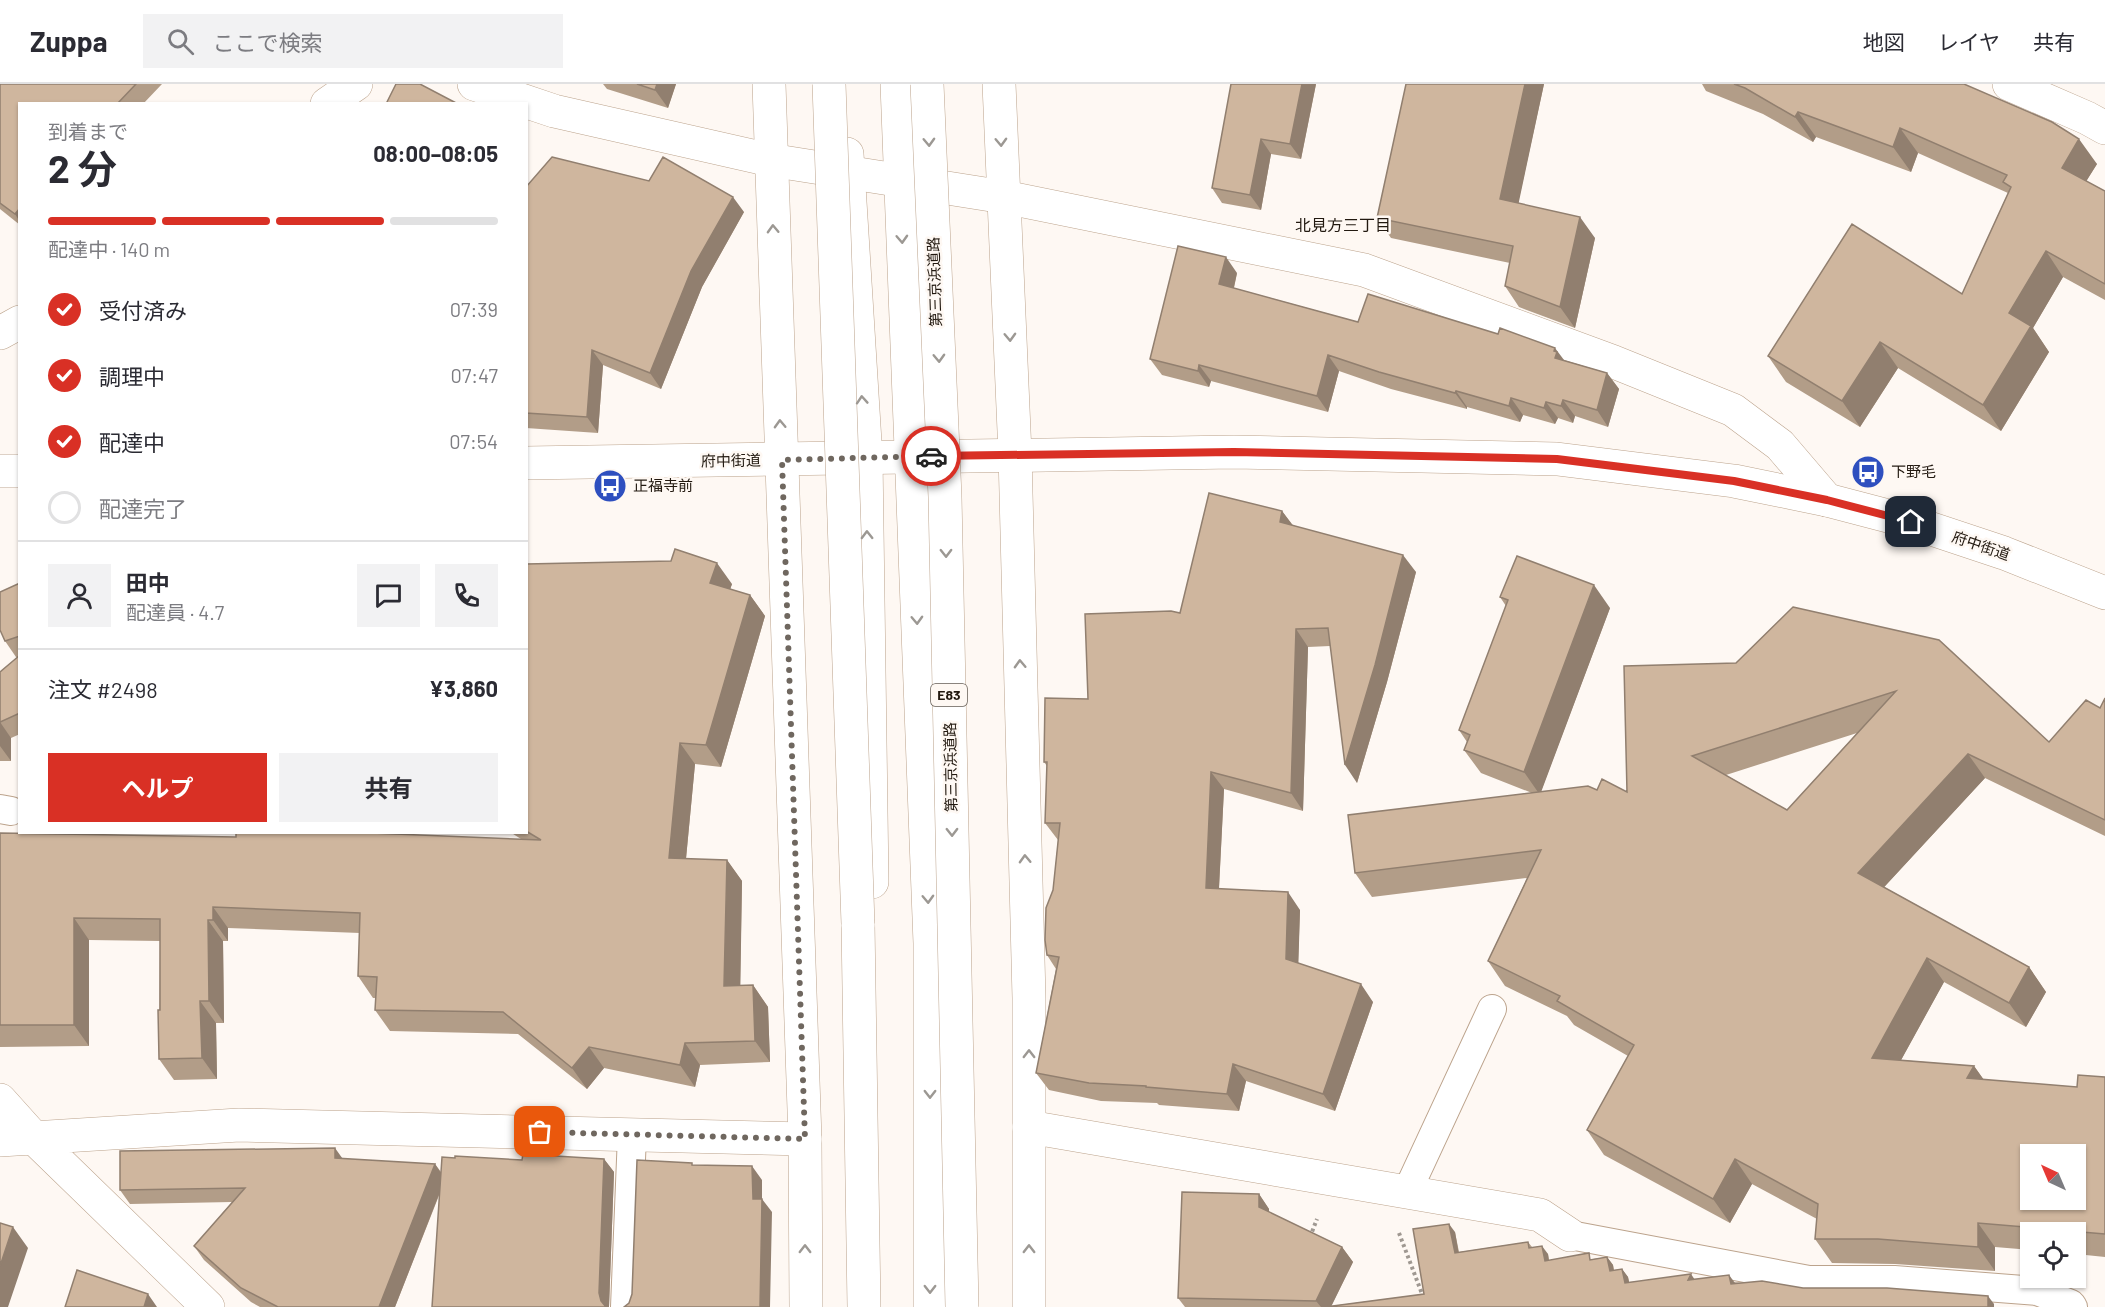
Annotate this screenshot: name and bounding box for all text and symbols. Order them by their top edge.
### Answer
search box [143,14,563,68]
text: Zuppa [30,24,107,58]
icon: search [164,25,197,58]
text: ここで検索 [212,29,322,55]
text: 地図 [1863,29,1905,54]
text: レイヤ [1938,29,2000,54]
text: 共有 [2033,29,2075,54]
text: 到着まで [48,119,128,143]
one-way arrow [923,138,936,147]
one-way arrow [995,138,1008,147]
text: 08:00–08:05 [373,140,498,166]
text: 2 分 [48,144,117,191]
district label: 北見方三丁目 [1295,215,1391,234]
one-way arrow [766,225,779,234]
one-way arrow [895,234,908,243]
text: 配達中 · 140 m [48,237,170,261]
street label: 第三京浜道路 [923,237,945,327]
icon: check [48,293,81,326]
text: 受付済み [99,297,187,323]
text: 07:39 [450,297,498,321]
one-way arrow [1003,333,1016,342]
one-way arrow [932,354,945,363]
icon: check [48,359,81,392]
text: 調理中 [99,363,165,389]
text: 07:47 [451,363,498,387]
one-way arrow [856,395,869,404]
one-way arrow [774,419,787,428]
icon: check [48,425,81,458]
courier [901,426,961,486]
text: 配達中 [99,429,165,455]
text: 07:54 [449,429,498,453]
icon: car [915,440,948,473]
street label: 府中街道 [701,450,761,470]
bus stop icon: 下野毛 [1850,454,1886,490]
place label: 下野毛 [1891,462,1936,480]
bus stop icon: 正福寺前 [592,468,628,504]
place label: 正福寺前 [633,476,693,494]
text: 配達完了 [99,495,187,521]
pin [1885,496,1936,547]
icon: home [1894,505,1927,538]
street label: 府中街道 [1950,527,2013,563]
one-way arrow [861,530,873,539]
one-way arrow [940,549,952,558]
button: person [48,564,111,627]
button: chat [357,564,420,627]
button: phone [435,564,498,627]
text: 田中 [126,569,170,595]
text: 配達員 · 4.7 [126,600,224,624]
one-way arrow [911,616,924,625]
one-way arrow [1014,659,1026,668]
text: ¥3,860 [429,675,498,701]
text: 注文 #2498 [48,676,158,702]
road number: E83 [931,684,967,706]
street label: 第三京浜道路 [940,722,960,812]
button: ヘルプ [48,753,267,822]
button: 共有 [279,753,498,822]
one-way arrow [946,828,959,837]
one-way arrow [1019,854,1032,863]
one-way arrow [922,894,935,903]
one-way arrow [1023,1049,1035,1058]
one-way arrow [924,1089,936,1098]
pin [514,1106,565,1157]
icon: bag [523,1115,556,1148]
north arrow [2020,1144,2086,1210]
map controls [2020,1144,2086,1288]
button: locate [2020,1222,2086,1288]
one-way arrow [799,1244,811,1253]
one-way arrow [1023,1244,1035,1253]
one-way arrow [924,1284,936,1293]

